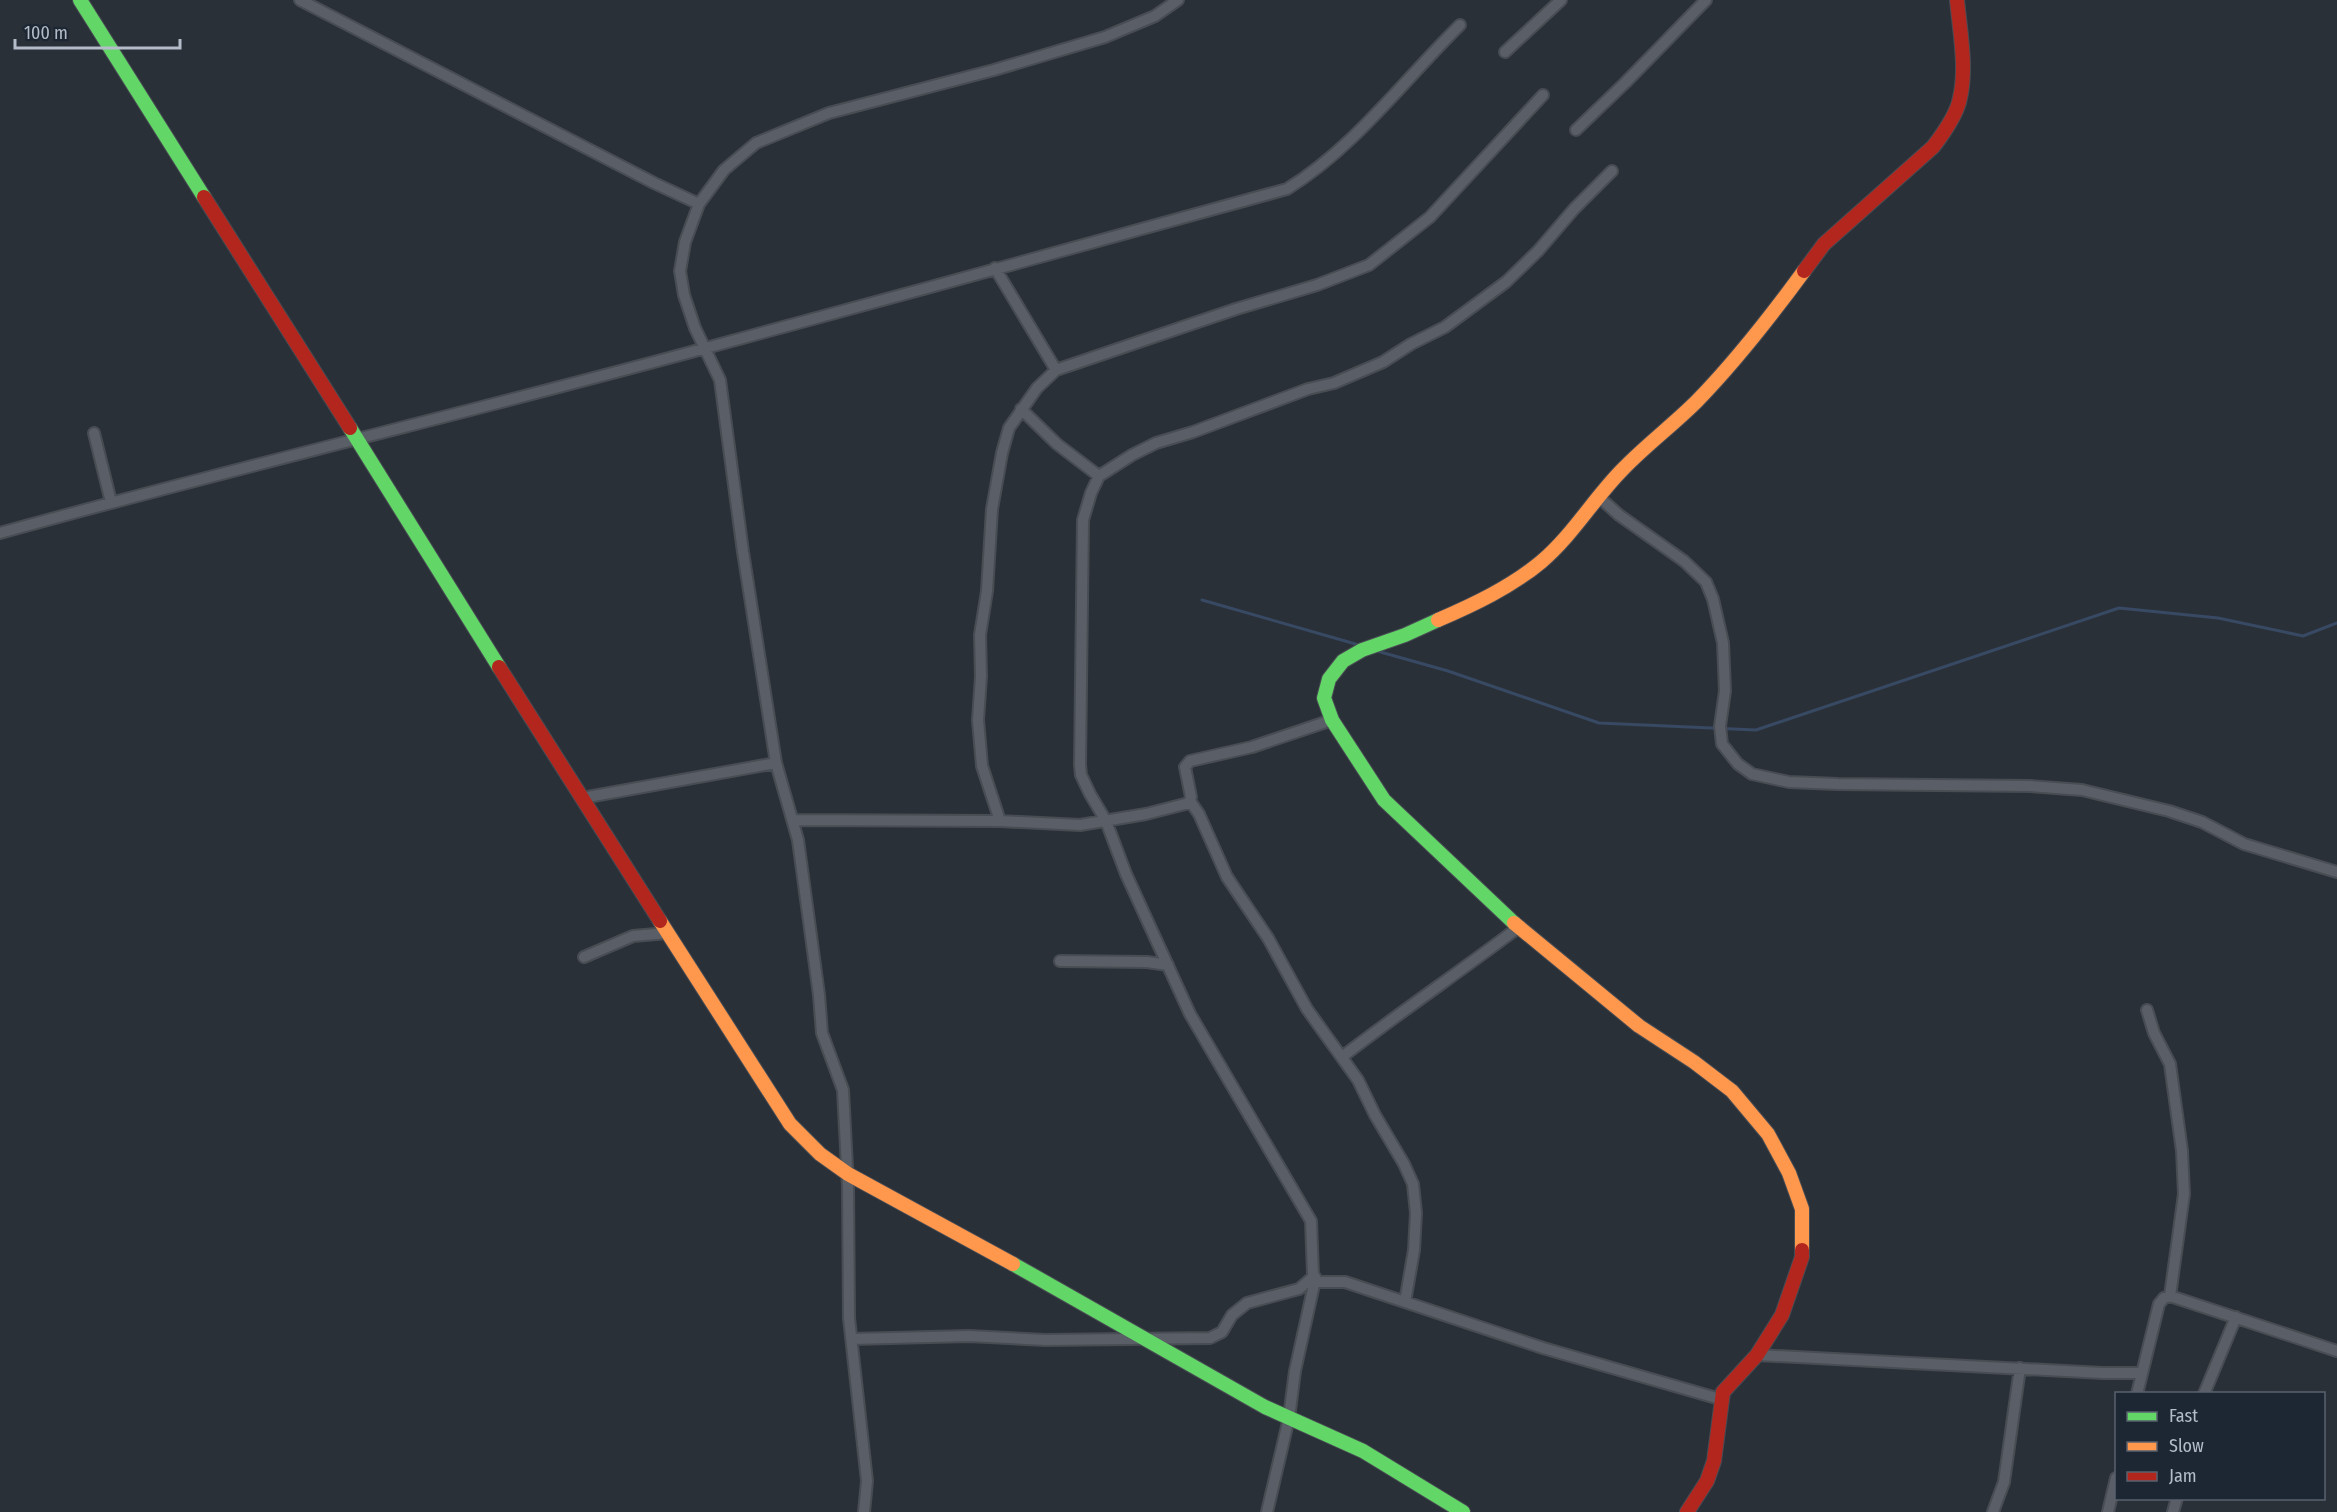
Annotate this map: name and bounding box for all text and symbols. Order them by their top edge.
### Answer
scale bar [15,12,180,50]
text: 100 m [24,22,68,44]
legend [2115,1392,2325,1500]
text: Fast [2169,1405,2198,1427]
text: Slow [2169,1435,2204,1457]
text: Jam [2169,1465,2197,1487]

